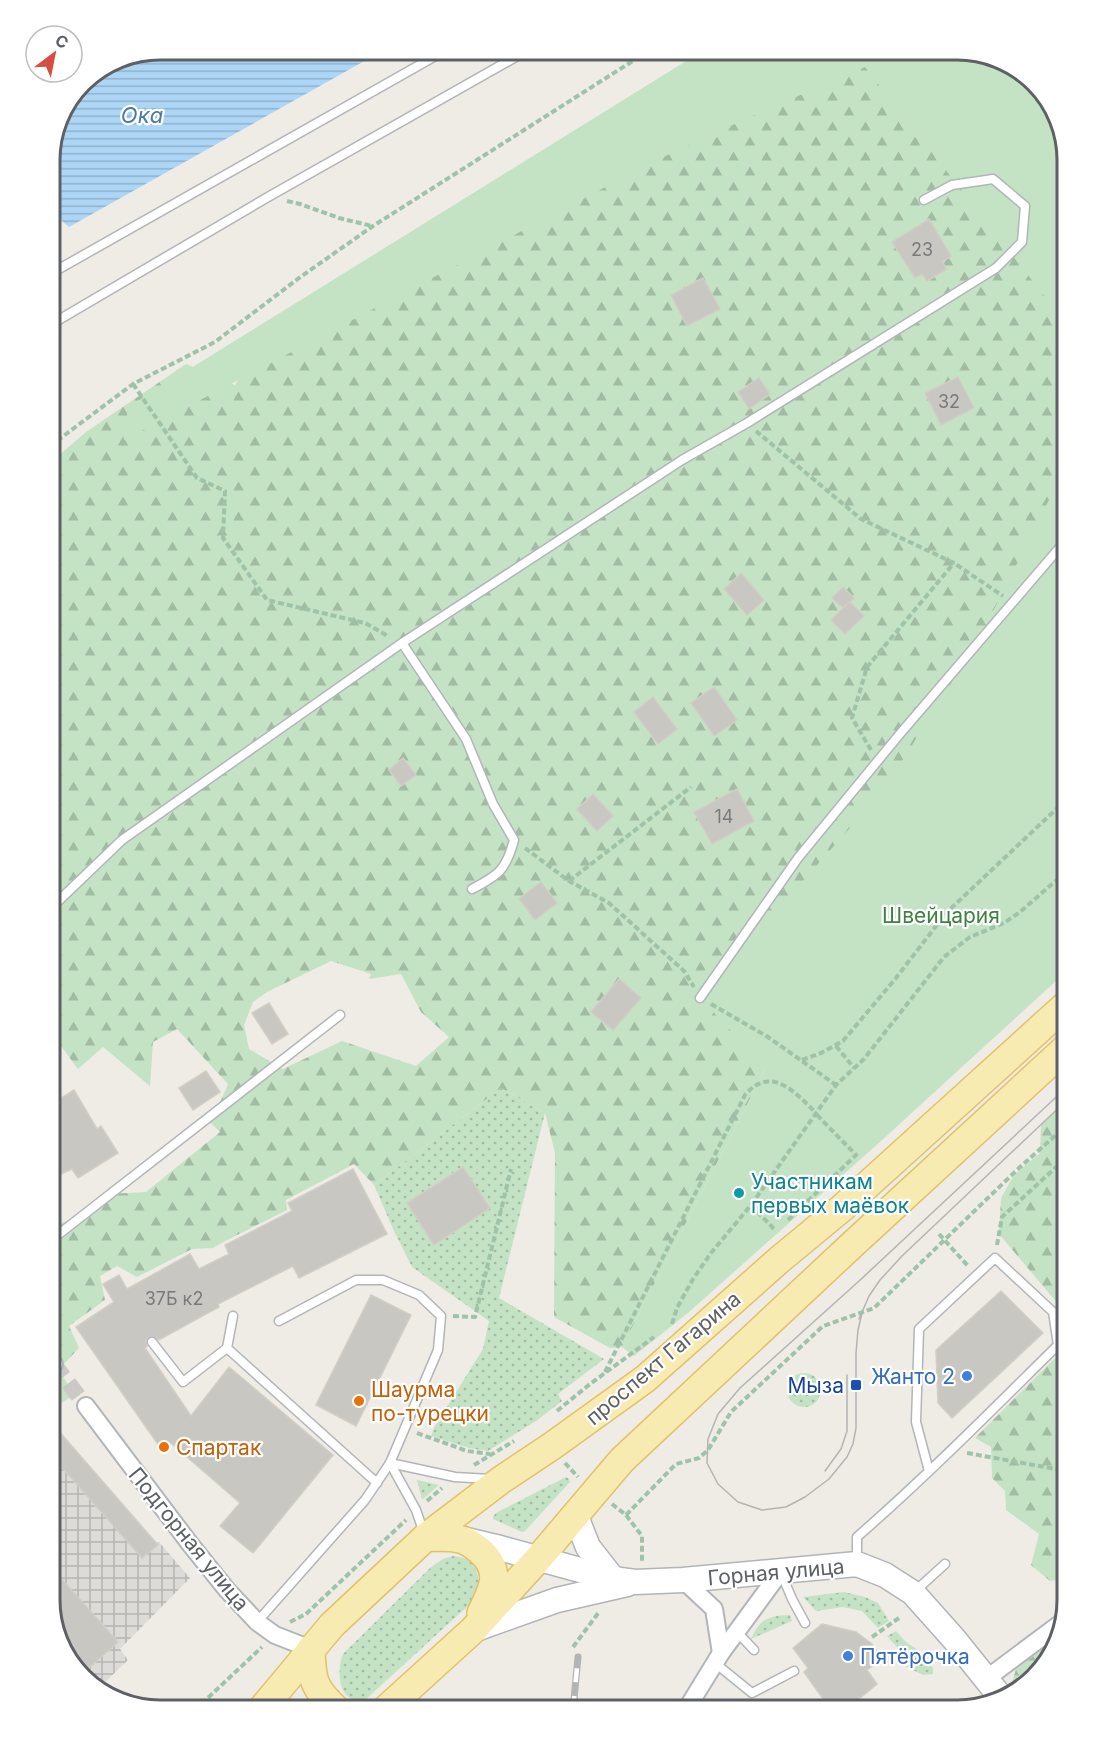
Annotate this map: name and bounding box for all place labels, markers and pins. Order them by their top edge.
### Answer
place label: Участникам первых маёвок [751,1169,910,1218]
marker: Участникам первых маёвок [732,1186,746,1200]
place label: Жанто 2 [871,1364,955,1389]
marker: Жанто 2 [960,1369,974,1383]
place label: Мыза [787,1373,844,1398]
place label: Шаурма по-турецки [371,1377,489,1426]
marker: Мыза [849,1378,863,1392]
marker: Шаурма по-турецки [352,1394,366,1408]
place label: Спартак [176,1435,262,1460]
marker: Спартак [157,1440,171,1454]
place label: Пятёрочка [860,1644,970,1669]
marker: Пятёрочка [841,1649,855,1663]

